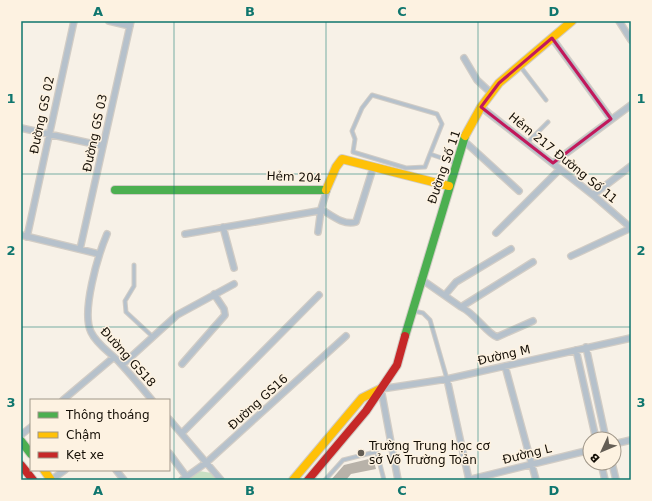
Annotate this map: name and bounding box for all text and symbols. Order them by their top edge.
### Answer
text: A [93,4,103,19]
text: B [245,4,255,19]
text: C [397,4,407,19]
text: D [549,4,560,19]
street label: Đường GS 02 [27,75,57,155]
text: 1 [6,91,16,106]
text: 1 [636,91,646,106]
street label: Đường GS 03 [80,93,110,173]
street label: Hẻm 217 Đường Số 11 [506,110,620,206]
street label: Đường Số 11 [425,128,463,206]
street label: Hẻm 204 [266,169,322,185]
text: 2 [6,243,16,258]
text: 2 [636,243,646,258]
street label: Đường GS18 [98,324,158,390]
street label: Đường M [476,342,532,368]
street label: Đường GS16 [225,372,291,432]
text: 3 [6,395,16,410]
text: 3 [636,395,646,410]
legend [30,399,170,471]
text: Thông thoáng [65,408,150,422]
text: Chậm [66,428,101,442]
north arrow [582,431,622,471]
place label: Trường Trung học cơ sở Võ Trường Toản [368,439,491,467]
street label: Đường L [501,441,553,467]
text: Kẹt xe [66,448,104,462]
marker: Trường Trung học cơ sở Võ Trường Toản [356,448,366,458]
text: B [588,450,603,465]
text: A [93,483,103,498]
text: B [245,483,255,498]
text: C [397,483,407,498]
text: D [549,483,560,498]

